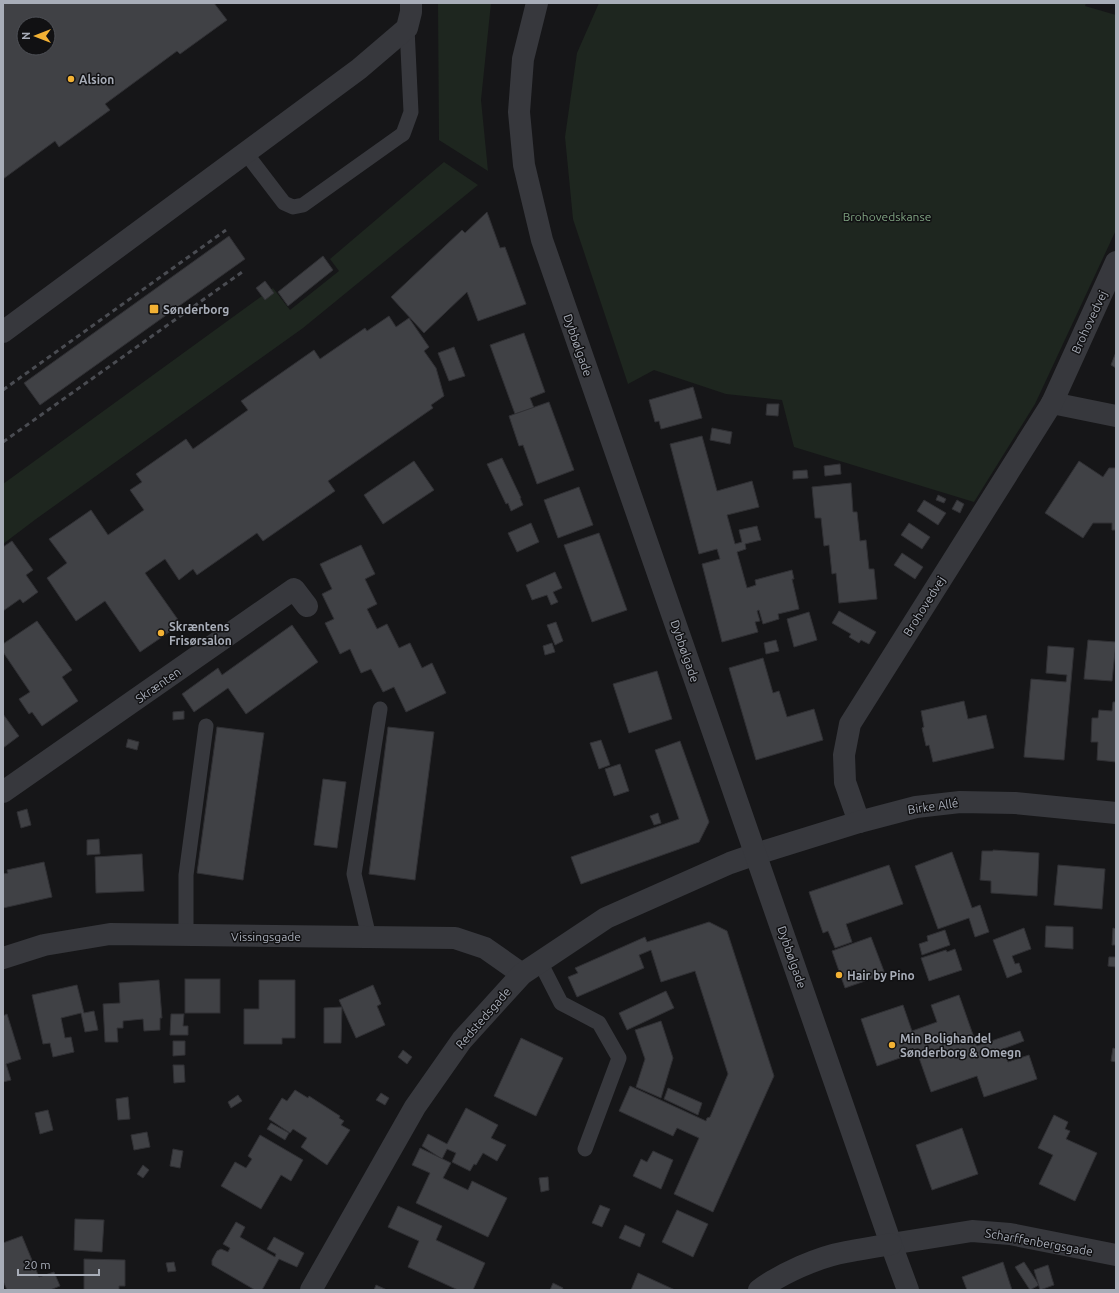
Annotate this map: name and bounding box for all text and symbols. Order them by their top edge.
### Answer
north arrow [16,16,56,56]
text: N [20,32,32,40]
place label: Alsion [79,73,114,86]
marker: Alsion [66,74,76,84]
park label: Brohovedskanse [843,210,931,223]
street label: Brohovedvej [1069,288,1109,356]
marker: Sønderborg [148,303,160,315]
place label: Sønderborg [163,303,229,316]
street label: Dybbølgade [561,312,595,378]
street label: Brohovedvej [901,574,948,638]
street label: Dybbølgade [668,618,702,684]
place label: Skræntens Frisørsalon [169,620,232,647]
marker: Skræntens Frisørsalon [156,628,166,638]
street label: Skrænten [133,665,183,705]
street label: Birke Allé [907,796,959,816]
street label: Dybbølgade [775,924,809,990]
street label: Vissingsgade [231,930,301,943]
place label: Hair by Pino [847,969,915,982]
marker: Hair by Pino [834,970,844,980]
street label: Redstedsgade [453,985,513,1051]
place label: Min Bolighandel Sønderborg & Omegn [900,1032,1021,1059]
marker: Min Bolighandel Sønderborg & Omegn [887,1040,897,1050]
street label: Scharffenbergsgade [984,1226,1094,1258]
scale bar [18,1251,99,1277]
text: 20 m [24,1258,51,1271]

